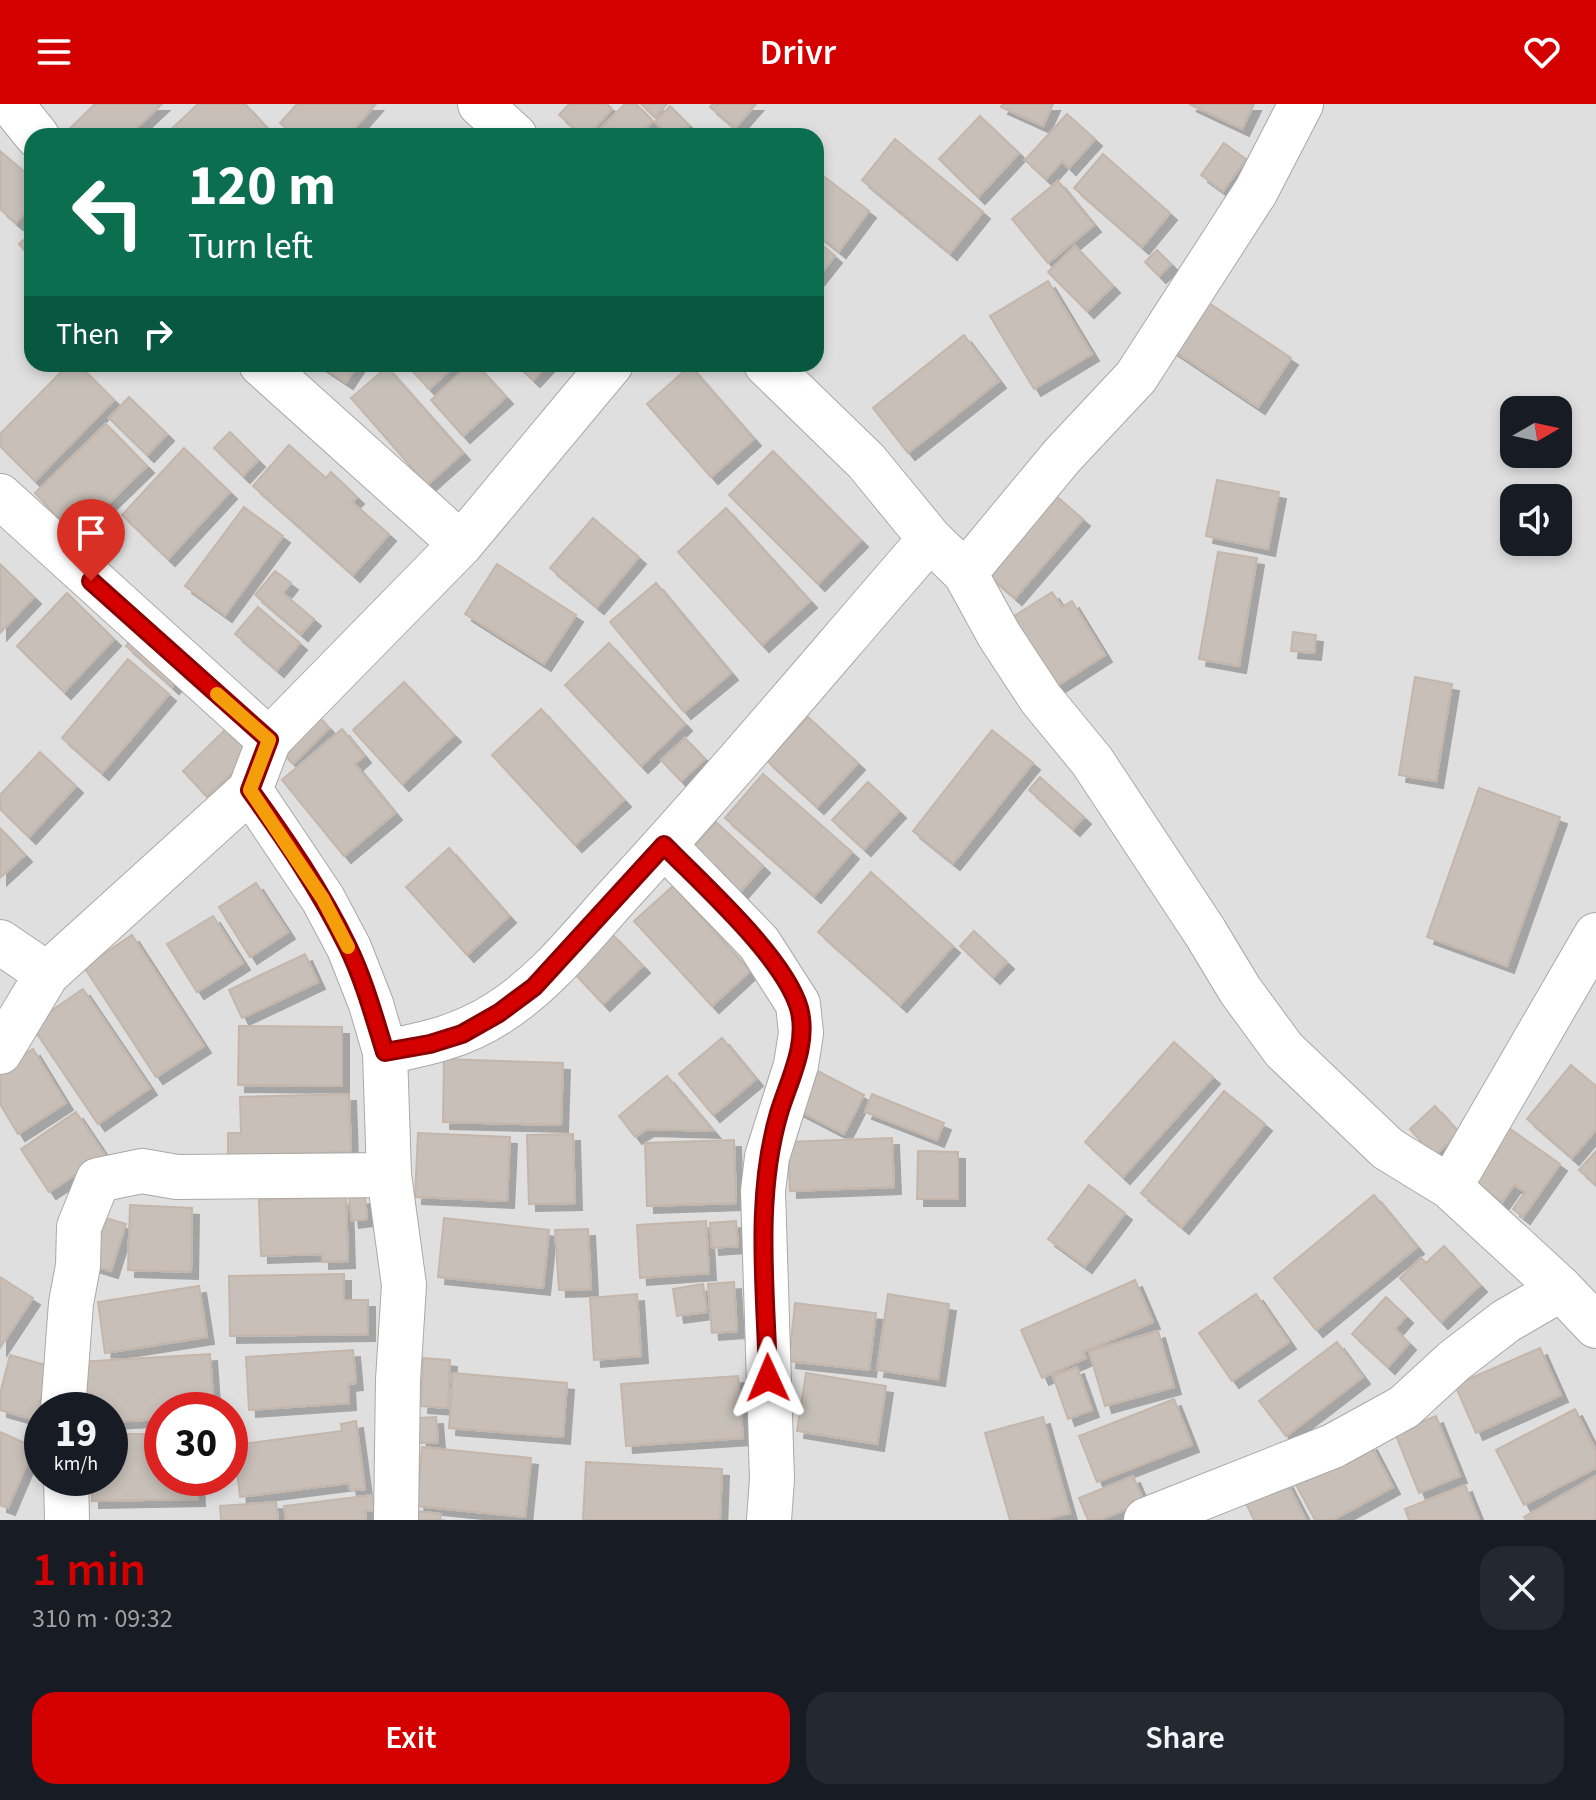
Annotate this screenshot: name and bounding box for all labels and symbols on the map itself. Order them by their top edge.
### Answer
north arrow [1500,396,1572,468]
pin [57,499,125,581]
position arrow [726,1336,810,1420]
speed limit sign: 30 [144,1392,248,1496]

